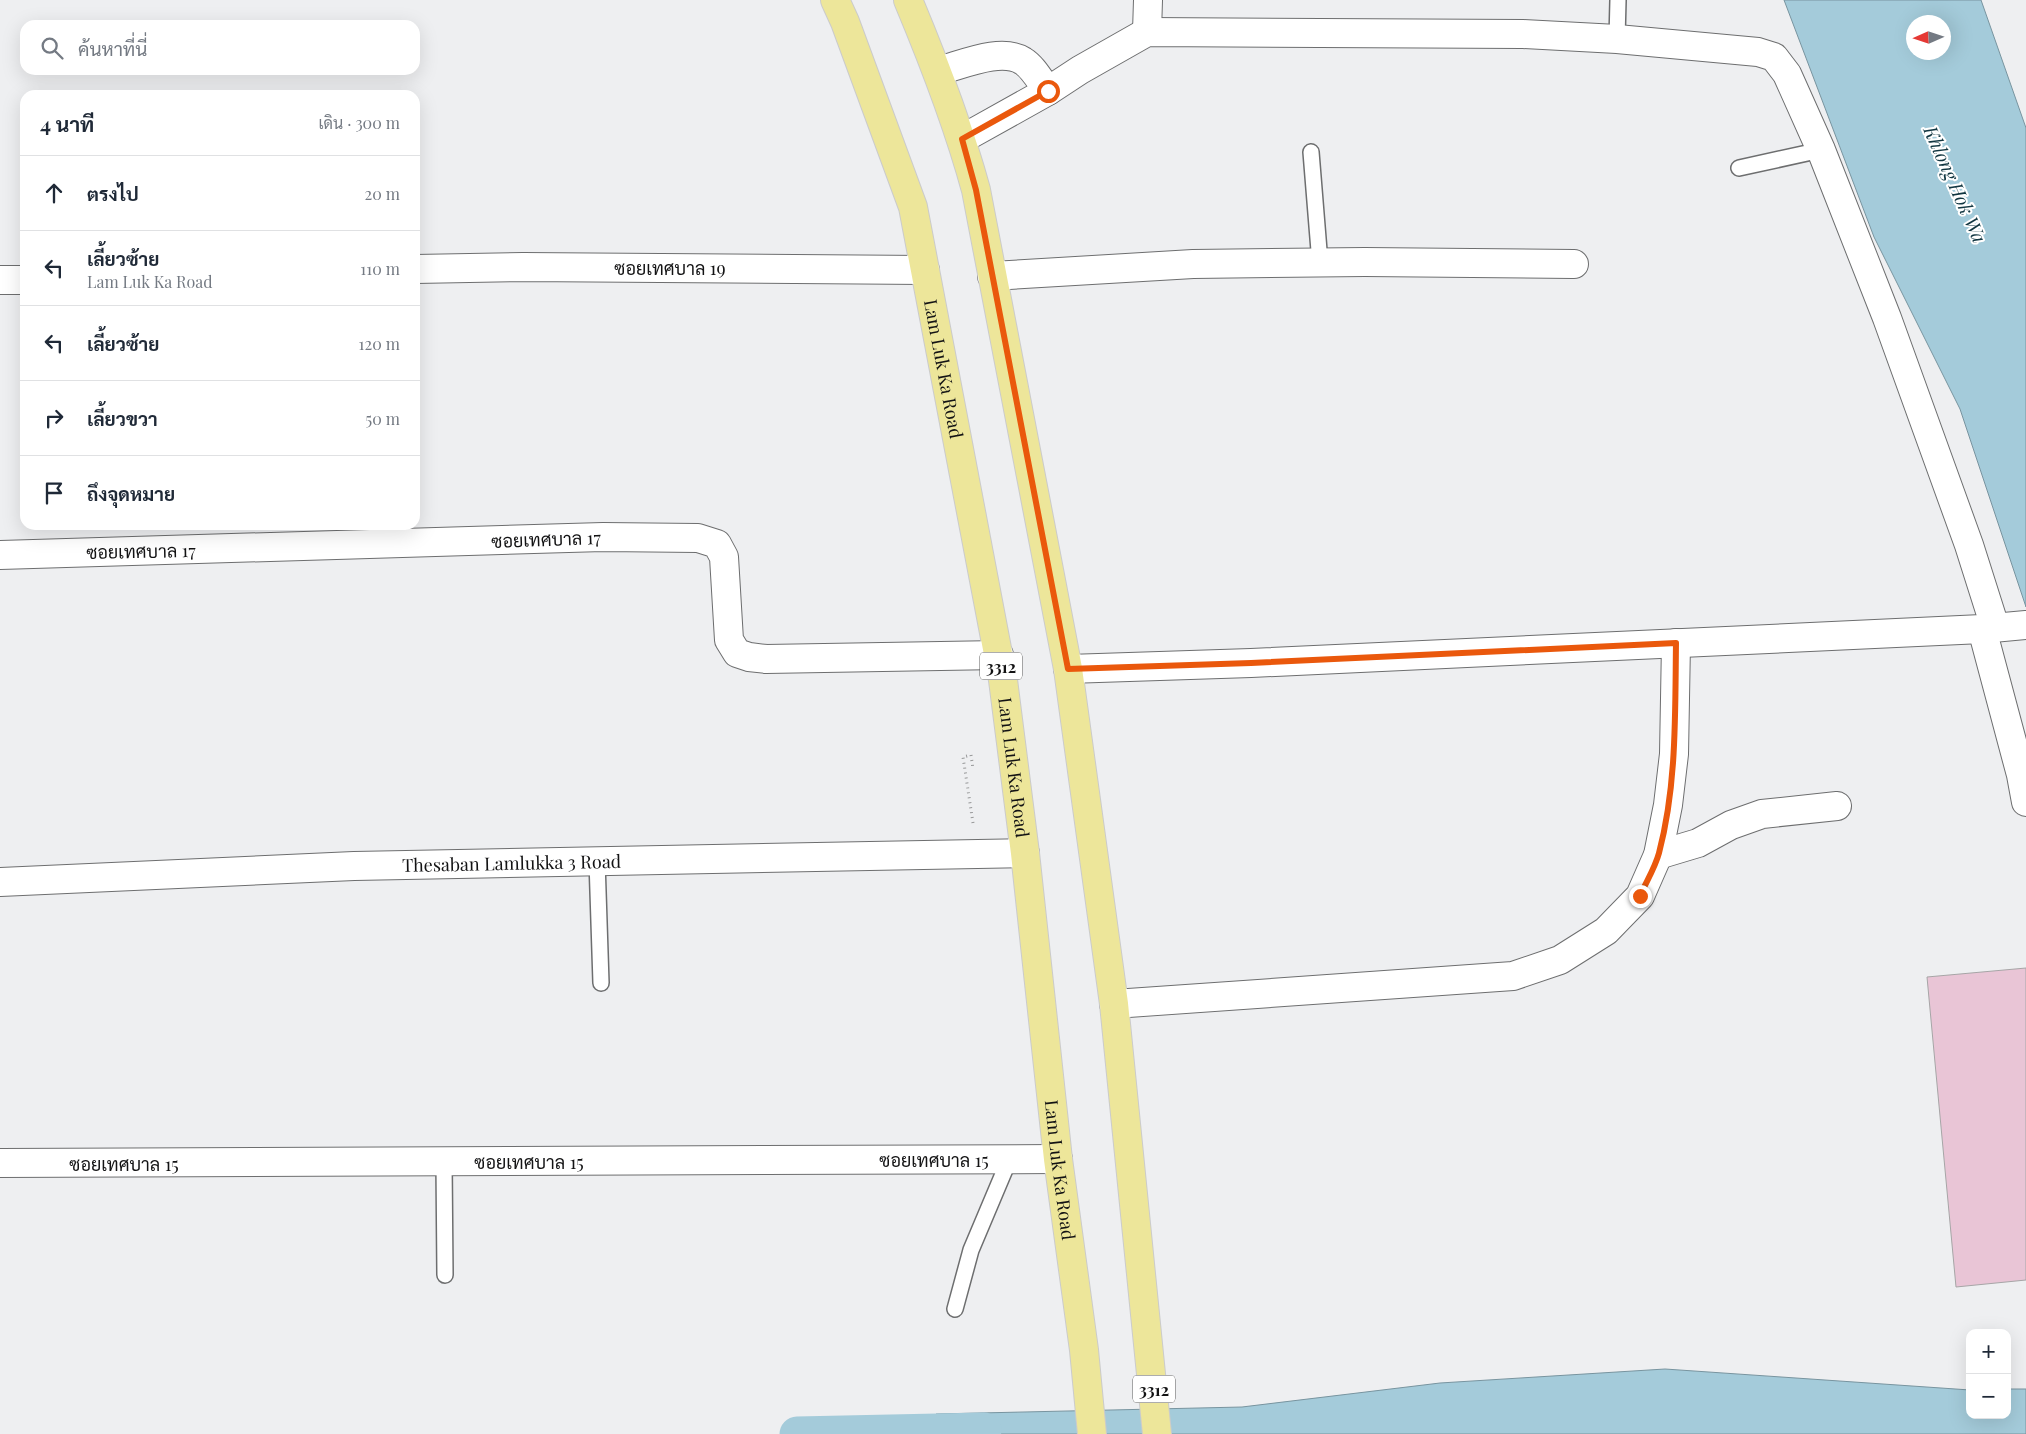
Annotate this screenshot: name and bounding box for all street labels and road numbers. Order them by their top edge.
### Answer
street label: ซอยเทศบาล 19 [614,256,726,280]
street label: Lam Luk Ka Road [919,297,969,441]
street label: ซอยเทศบาล 17 [491,525,602,553]
street label: ซอยเทศบาล 17 [86,538,197,564]
road number: 3312 [980,652,1022,679]
street label: Lam Luk Ka Road [993,696,1035,840]
street label: Thesaban Lamlukka 3 Road [402,849,622,877]
street label: Lam Luk Ka Road [1040,1098,1081,1242]
street label: ซอยเทศบาล 15 [879,1148,989,1172]
street label: ซอยเทศบาล 15 [474,1150,584,1174]
street label: ซอยเทศบาล 15 [69,1152,179,1176]
road number: 3312 [1133,1376,1175,1402]

